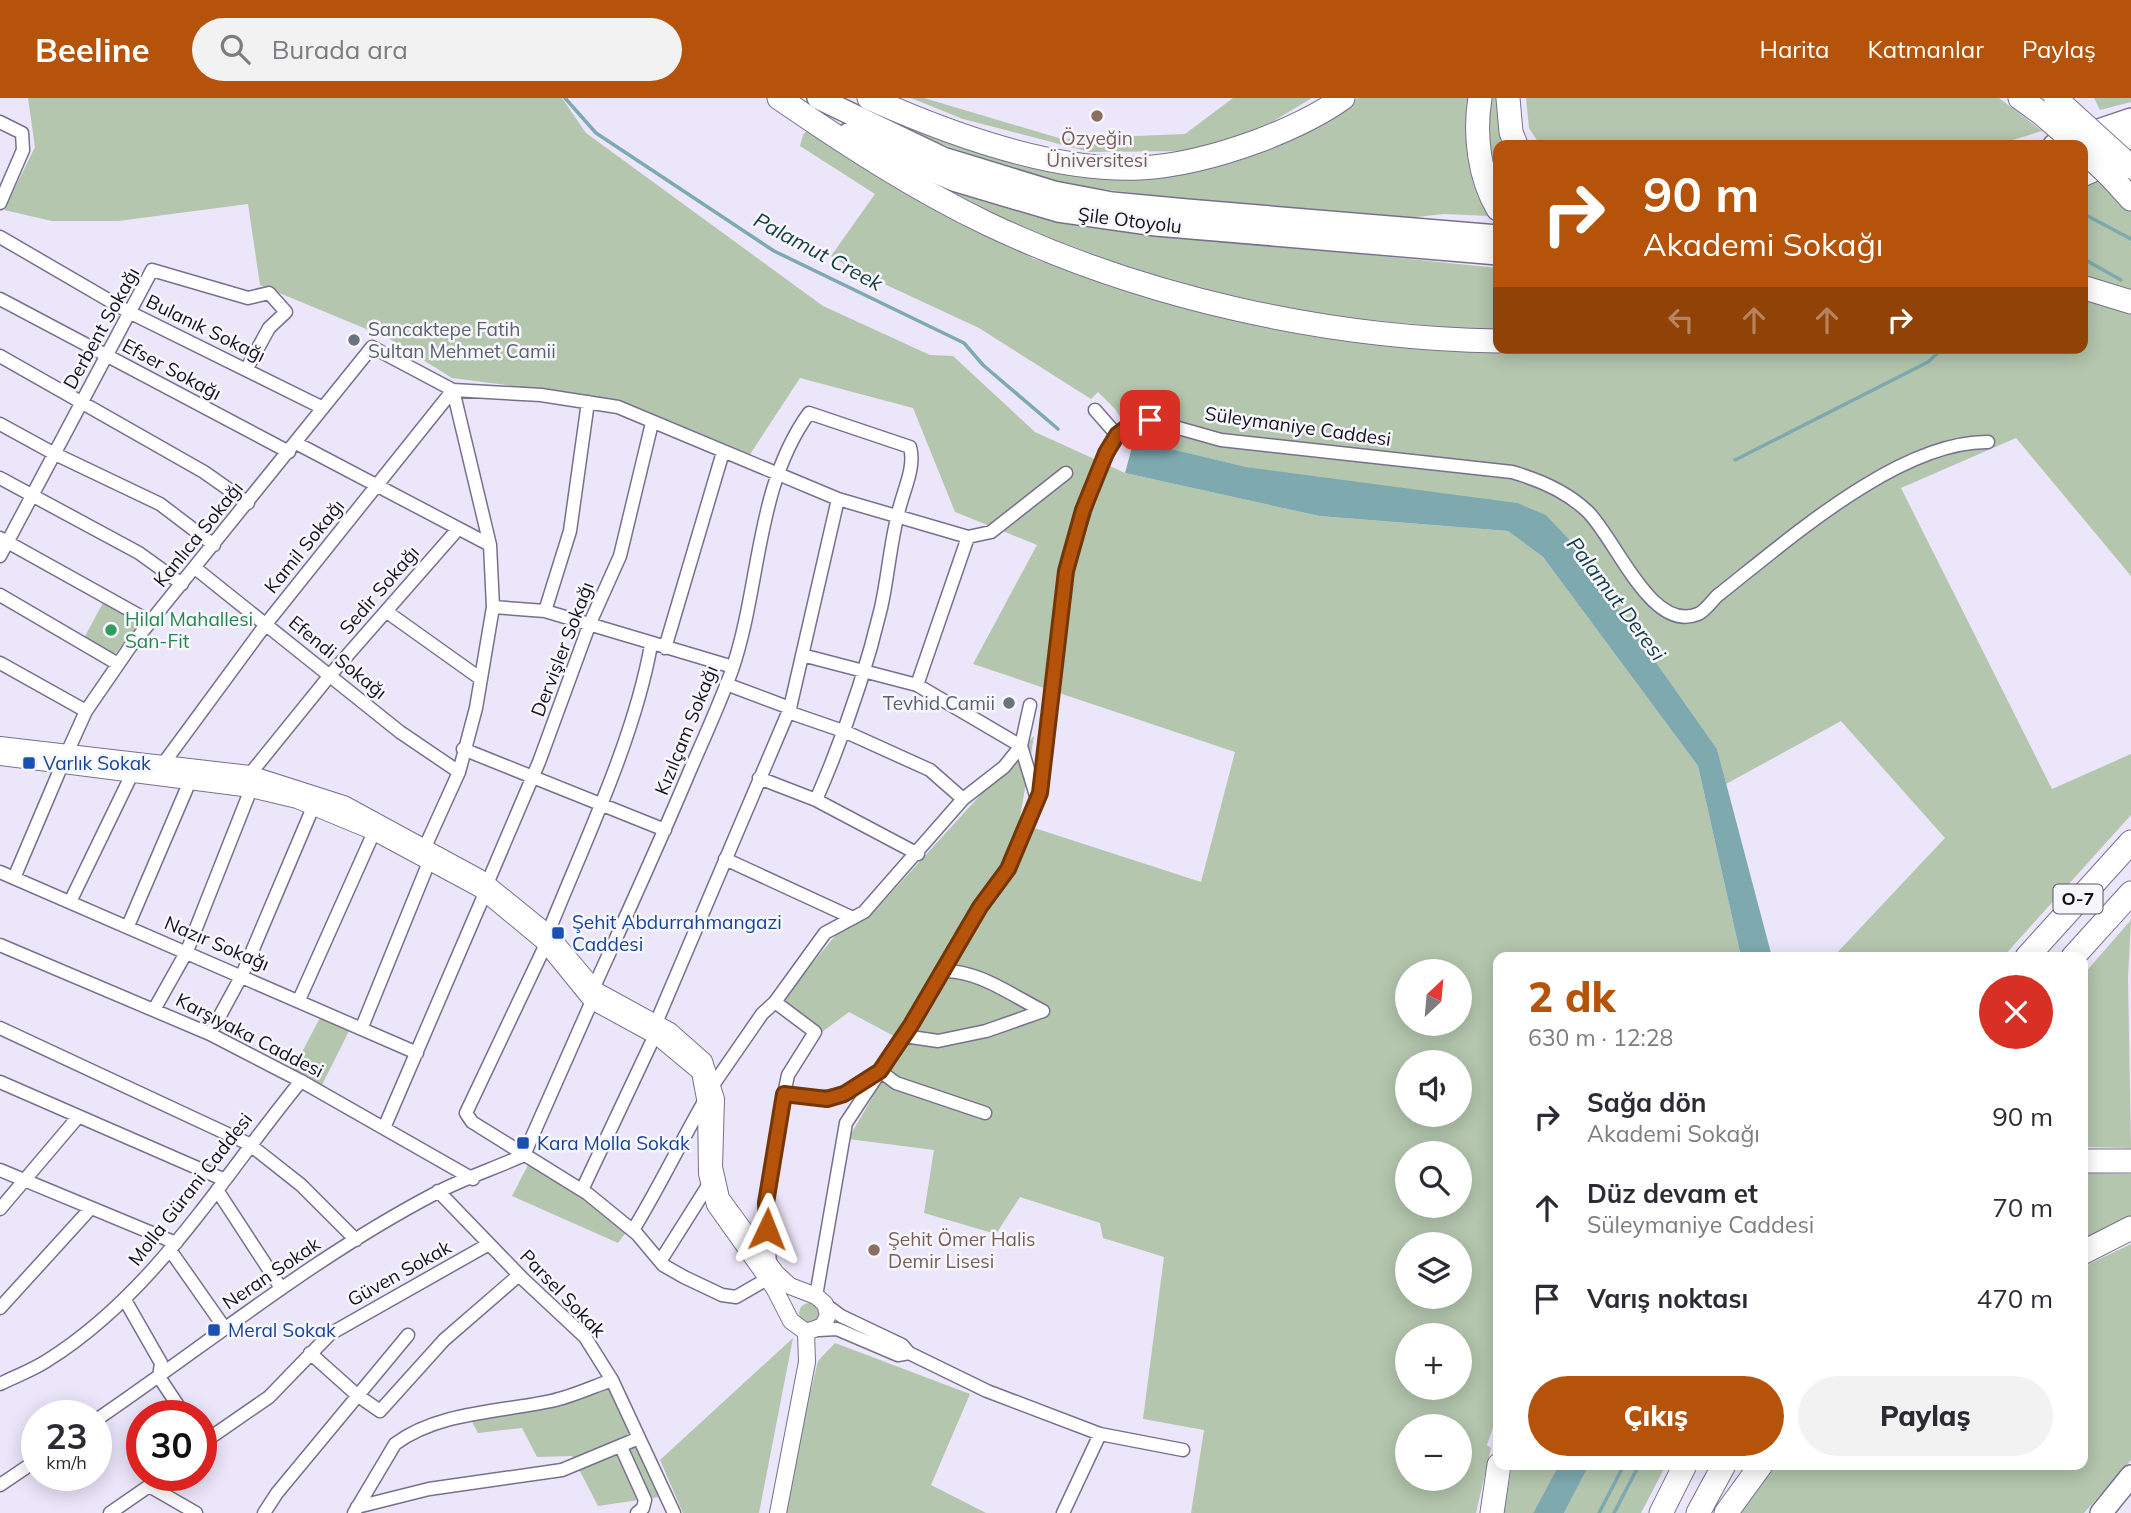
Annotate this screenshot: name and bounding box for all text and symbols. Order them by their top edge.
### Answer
search box [192,18,682,81]
text: Beeline [35,29,150,70]
icon: search [216,30,254,68]
text: Burada ara [272,33,408,66]
text: Harita [1760,34,1830,64]
text: Katmanlar [1868,34,1984,64]
text: Paylaş [2022,34,2096,64]
marker: Özyeğin Üniversitesi [1089,108,1105,124]
place label: Özyeğin Üniversitesi [1046,126,1148,172]
text: 90 m [1643,163,1759,224]
icon: right [1528,168,1619,259]
street label: Şile Otoyolu [1077,202,1183,238]
water label: Palamut Creek [750,206,888,297]
text: Akademi Sokağı [1643,224,1883,264]
street label: Derbent Sokağı [58,263,144,393]
street label: Bulanık Sokağı [142,289,270,367]
icon: left [1662,301,1700,339]
icon: ahead [1735,301,1773,339]
icon: ahead [1808,301,1846,339]
icon: right [1881,301,1919,339]
place label: Sancaktepe Fatih Sultan Mehmet Camii [368,317,556,363]
marker: Sancaktepe Fatih Sultan Mehmet Camii [346,332,362,348]
street label: Efser Sokağı [118,333,226,405]
pin [1120,390,1180,450]
icon: arrive [1131,401,1169,439]
street label: Süleymaniye Caddesi [1203,401,1393,451]
street label: Kanlıca Sokağı [148,476,248,592]
street label: Kamil Sokağı [259,494,349,598]
water label: Palamut Deresi [1562,531,1672,665]
street label: Sedir Sokağı [334,541,424,639]
street label: Dervişler Sokağı [525,578,599,720]
place label: Hilal Mahallesi San-Fit [125,607,253,653]
street label: Efendi Sokağı [284,610,392,704]
marker: Hilal Mahallesi San-Fit [103,622,119,638]
street label: Kızılçam Sokağı [649,662,723,798]
place label: Tevhid Camii [883,691,995,715]
marker: Tevhid Camii [1001,695,1017,711]
place label: Varlık Sokak [43,751,151,775]
marker: Varlık Sokak [21,755,37,771]
road number: O-7 [2054,884,2102,914]
street label: Nazır Sokağı [161,910,273,976]
place label: Şehit Abdurrahmangazi Caddesi [572,910,782,956]
marker: Şehit Abdurrahmangazi Caddesi [550,925,566,941]
north arrow [1395,959,1472,1036]
map controls [1395,959,1472,1491]
text: 2 dk [1528,970,1616,1023]
button: close [1979,975,2053,1049]
street label: Karşıyaka Caddesi [172,987,328,1083]
text: 630 m · 12:28 [1528,1023,1673,1052]
button: sound [1395,1050,1472,1127]
text: Sağa dön [1587,1086,1707,1119]
icon: right [1528,1098,1566,1136]
text: 90 m [1992,1100,2053,1133]
street label: Molla Gürani Caddesi [123,1108,257,1270]
text: Akademi Sokağı [1587,1119,1760,1148]
place label: Kara Molla Sokak [537,1131,690,1155]
marker: Kara Molla Sokak [515,1135,531,1151]
button: search [1395,1141,1472,1218]
text: Düz devam et [1587,1177,1758,1210]
icon: ahead [1528,1189,1566,1227]
text: 70 m [1992,1191,2053,1224]
position arrow [730,1192,804,1266]
text: Süleymaniye Caddesi [1587,1210,1814,1239]
place label: Şehit Ömer Halis Demir Lisesi [888,1227,1036,1273]
street label: Neran Sokak [218,1232,324,1314]
button: layers [1395,1232,1472,1309]
street label: Güven Sokak [343,1235,455,1311]
marker: Şehit Ömer Halis Demir Lisesi [866,1242,882,1258]
street label: Parsel Sokak [515,1244,611,1342]
icon: arrive [1528,1280,1566,1318]
text: Varış noktası [1587,1282,1748,1315]
text: 470 m [1977,1282,2053,1315]
place label: Meral Sokak [228,1318,336,1342]
marker: Meral Sokak [206,1322,222,1338]
button: + [1395,1323,1472,1400]
button: Çıkış [1528,1376,1784,1456]
button: Paylaş [1798,1376,2053,1456]
speed limit sign: 30 [126,1400,217,1491]
text: 23 [45,1414,88,1458]
button: − [1395,1414,1472,1491]
text: km/h [46,1451,87,1474]

